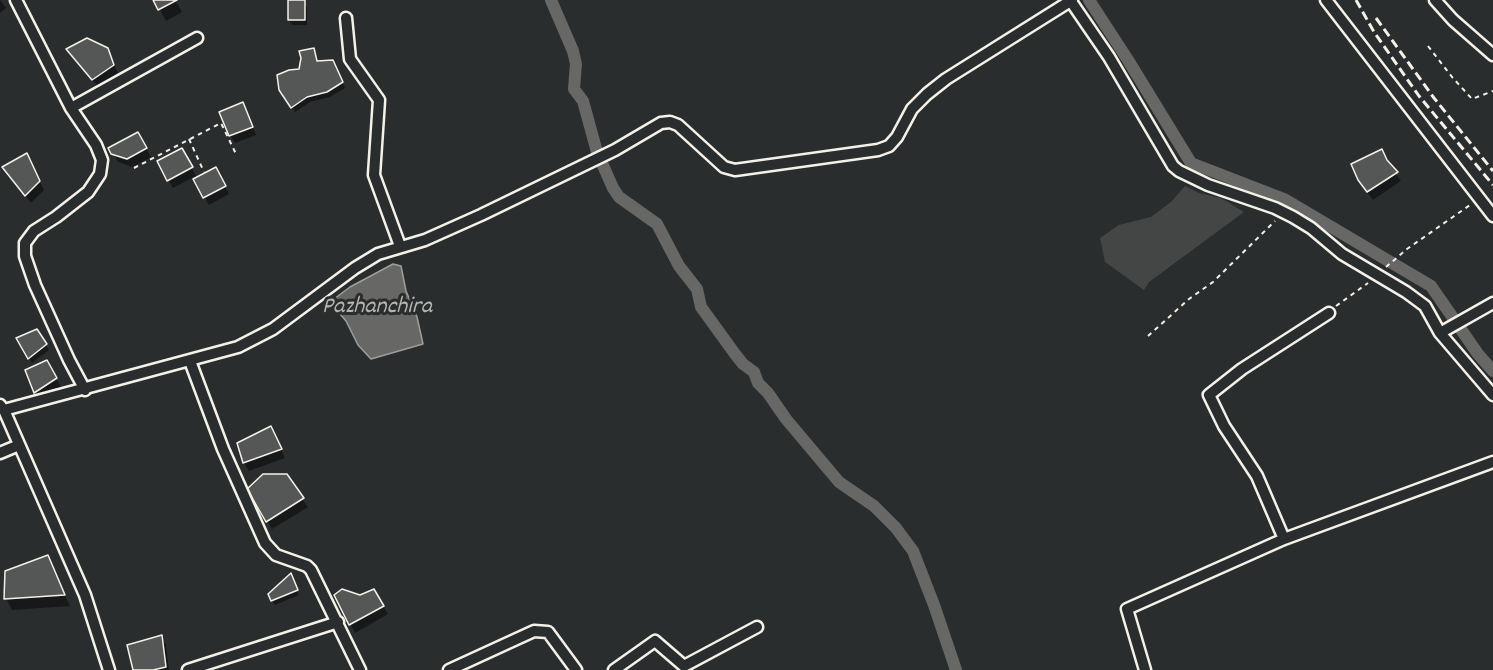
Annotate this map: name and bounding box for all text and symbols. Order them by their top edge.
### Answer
water label: Pazhanchira [322,295,432,323]

